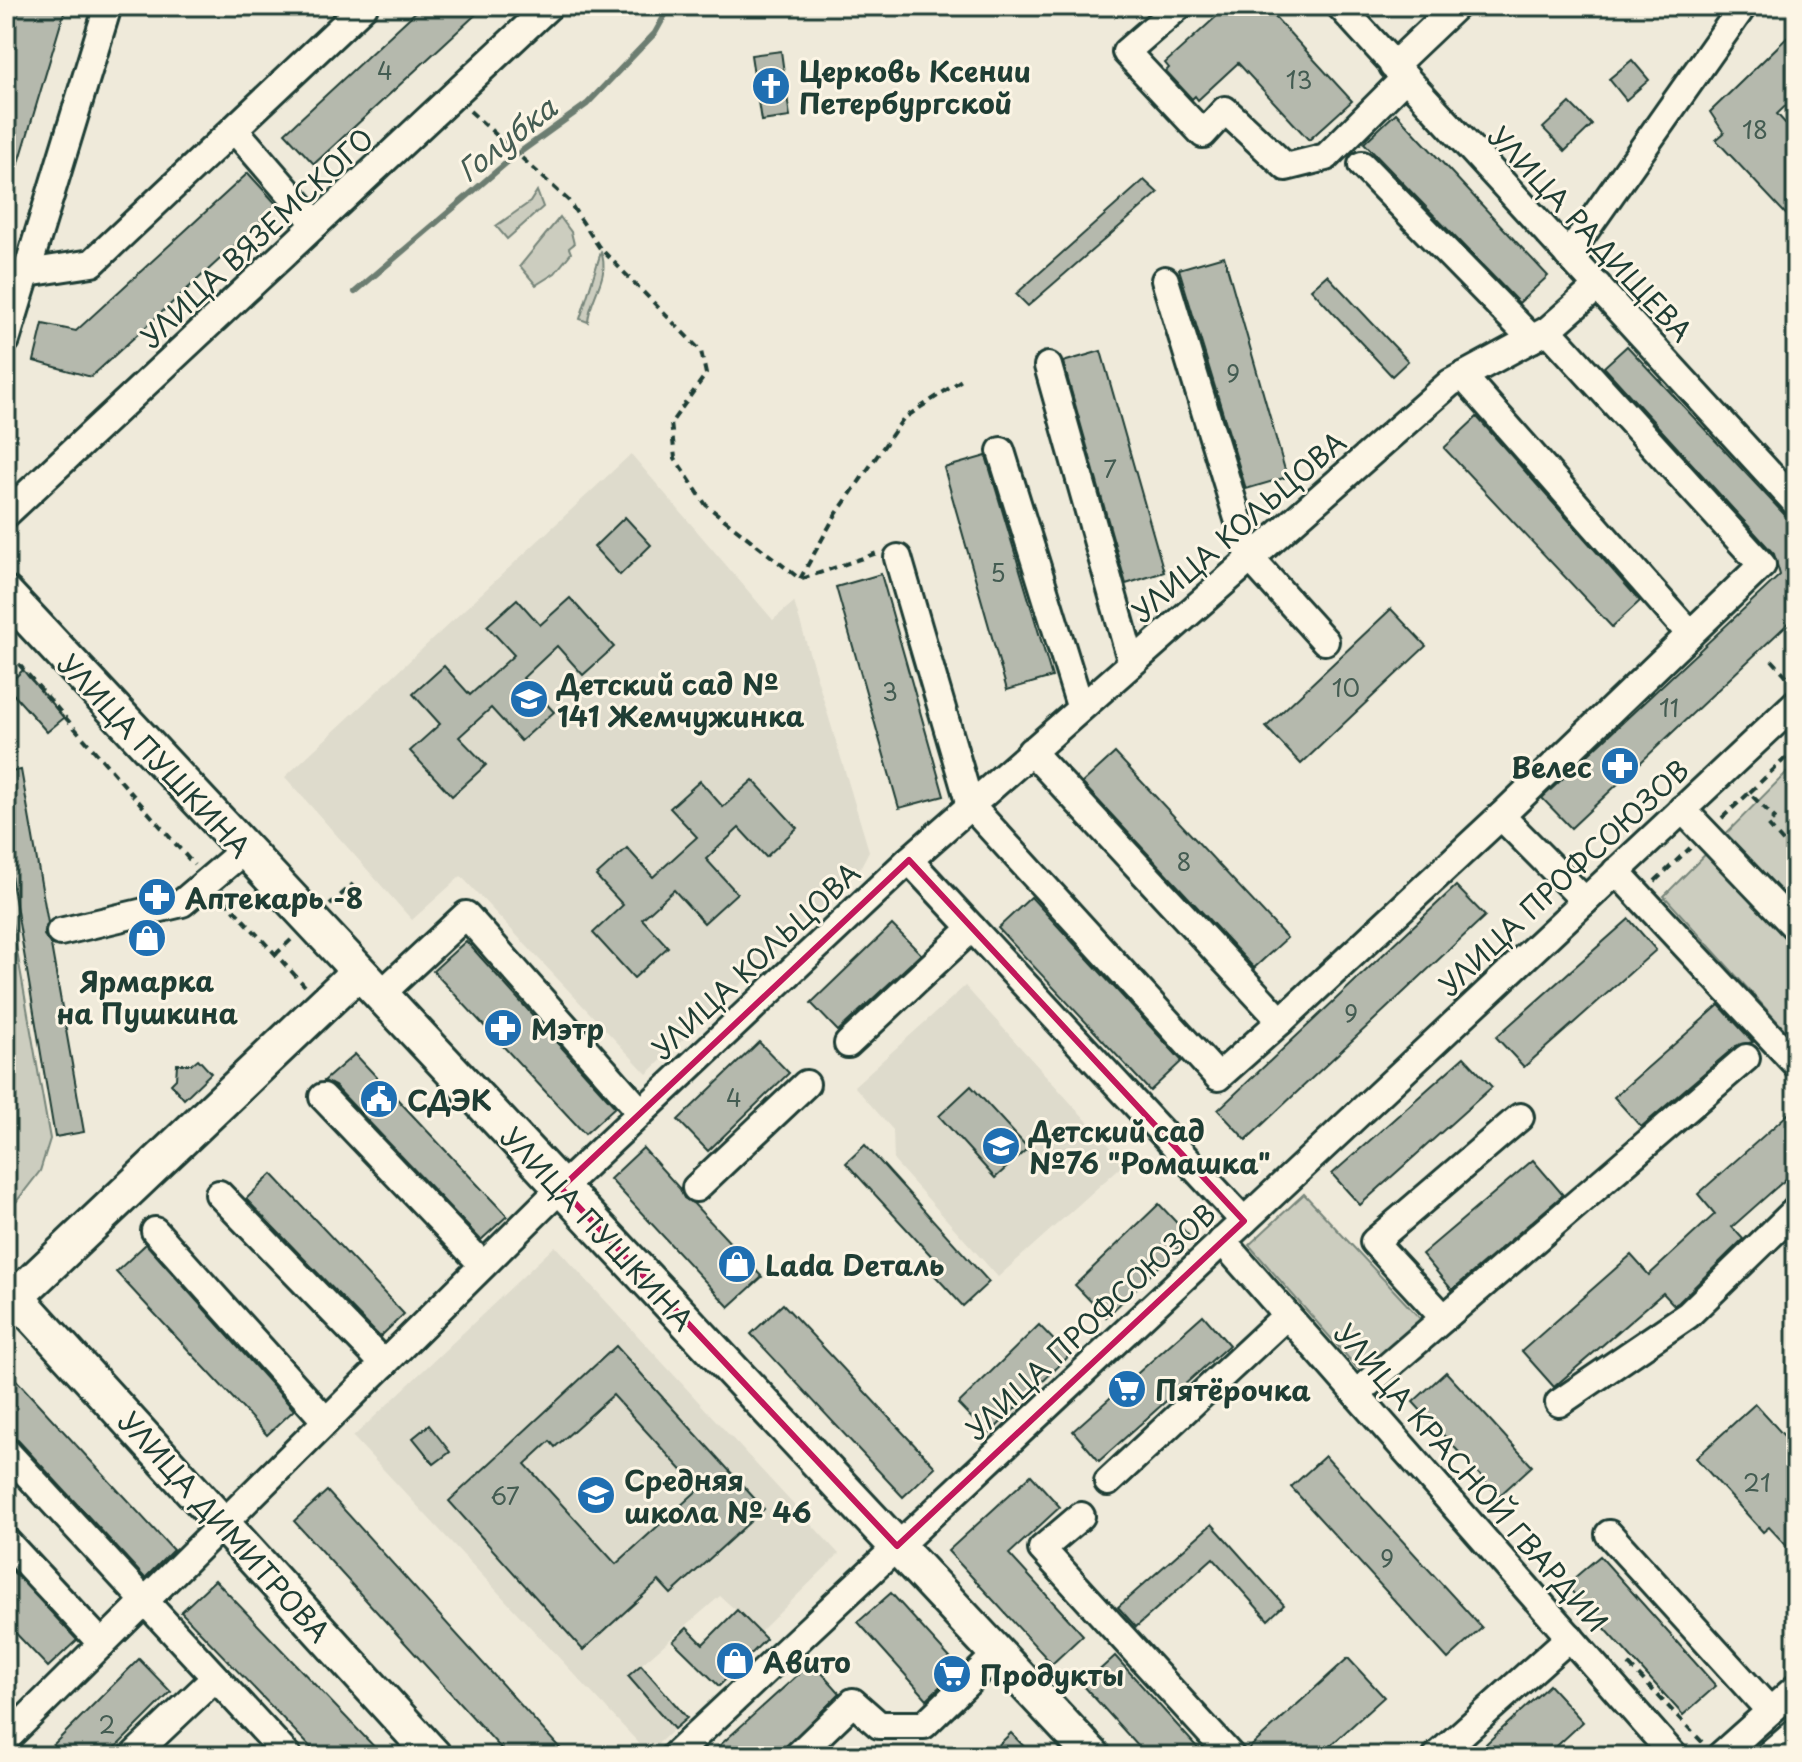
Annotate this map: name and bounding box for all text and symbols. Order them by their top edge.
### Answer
place label: Церковь Ксении Петербургской [799,49,1031,124]
house number: 4 [377,52,393,88]
house number: 13 [1286,61,1312,97]
church icon: Церковь Ксении Петербургской [750,65,792,107]
water label: Голубка [447,84,567,191]
house number: 18 [1742,111,1768,147]
street label: УЛИЦА РАДИЩЕВА [1479,115,1703,351]
street label: УЛИЦА ВЯЗЕМСКОГО [130,117,382,357]
house number: 9 [1226,355,1240,391]
street label: УЛИЦА КОЛЬЦОВА [1121,421,1355,631]
house number: 7 [1103,450,1117,486]
house number: 5 [990,554,1006,590]
street label: УЛИЦА ПУШКИНА [48,643,262,867]
place label: Детский сад № 141 Жемчужинка [556,662,805,737]
house number: 10 [1332,669,1360,705]
house number: 3 [882,673,898,709]
school or university icon: Детский сад № 141 Жемчужинка [508,678,550,720]
house number: 11 [1659,689,1679,725]
place label: Велес [1511,745,1592,788]
pharmacy icon: Велес [1599,745,1641,787]
street label: УЛИЦА ПРОФСОЮЗОВ [1428,749,1698,1005]
house number: 8 [1177,843,1192,879]
street label: УЛИЦА КОЛЬЦОВА [641,851,869,1069]
pharmacy icon: Аптекарь -8 [136,876,178,918]
place label: Аптекарь -8 [185,876,363,919]
shop icon: Ярмарка на Пушкина [126,917,168,959]
place label: Ярмарка на Пушкина [56,959,238,1034]
house number: 9 [1344,995,1358,1031]
pharmacy icon: Мэтр [482,1007,524,1049]
place label: Мэтр [531,1007,604,1050]
public building icon: СДЭК [358,1078,400,1120]
place label: СДЭК [407,1078,492,1121]
house number: 4 [726,1079,742,1115]
place label: Детский сад №76 "Ромашка" [1028,1109,1271,1184]
street label: УЛИЦА ПУШКИНА [491,1116,705,1340]
school or university icon: Детский сад №76 "Ромашка" [980,1125,1022,1167]
street label: УЛИЦА ПРОФСОЮЗОВ [955,1193,1225,1449]
shop icon: Lada Dеталь [716,1243,758,1285]
place label: Lada Dеталь [765,1243,944,1286]
street label: УЛИЦА КРАСНОЙ ГВАРДИИ [1325,1313,1619,1641]
supermarket icon: Пятёрочка [1106,1368,1148,1410]
place label: Пятёрочка [1155,1368,1311,1411]
street label: УЛИЦА ДИМИТРОВА [109,1401,341,1651]
place label: Средняя школа № 46 [624,1458,811,1533]
house number: 21 [1743,1464,1771,1500]
school or university icon: Средняя школа № 46 [575,1474,617,1516]
house number: 67 [490,1477,520,1513]
house number: 9 [1380,1540,1394,1576]
shop icon: Авито [714,1640,756,1682]
place label: Авито [763,1640,851,1683]
supermarket icon: Продукты [931,1653,973,1695]
place label: Продукты [980,1653,1124,1696]
house number: 2 [99,1706,116,1742]

